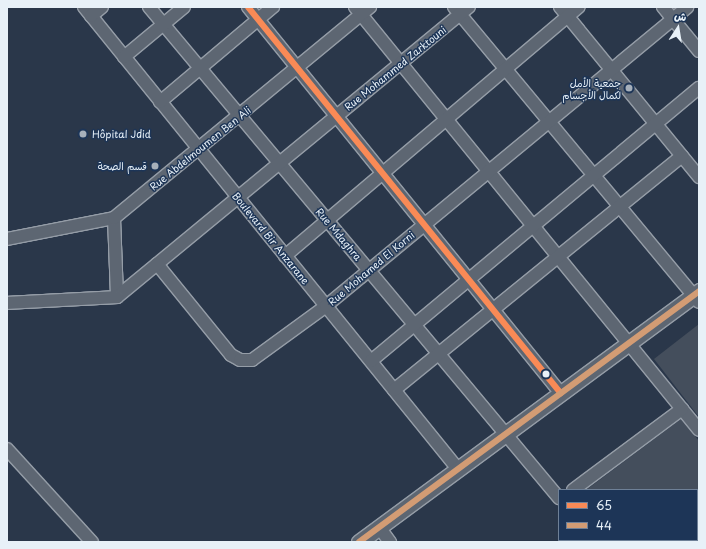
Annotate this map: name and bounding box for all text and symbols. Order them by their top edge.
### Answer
text: ش [673,6,688,25]
north arrow [658,8,698,48]
street label: Rue Mohammed Zarktouni [341,23,449,113]
place label: جمعية الأمل لكمال الأجسام [562,76,621,100]
marker: جمعية الأمل لكمال الأجسام [624,83,634,93]
street label: Rue Abdelmoumen Ben Ali [147,103,253,193]
marker: Hôpital Jdid [77,128,89,140]
place label: Hôpital Jdid [92,128,151,140]
place label: قسم الصحة [98,160,147,172]
marker: قسم الصحة [150,161,160,171]
street label: Boulevard Bir Anzarane [230,189,312,287]
street label: Rue Mdaghra [313,205,365,263]
street label: Rue Mohamed El Korni [325,228,417,308]
unlabelled marker [541,369,551,379]
legend [558,489,698,541]
text: 65 [596,496,612,514]
text: 44 [596,516,612,534]

